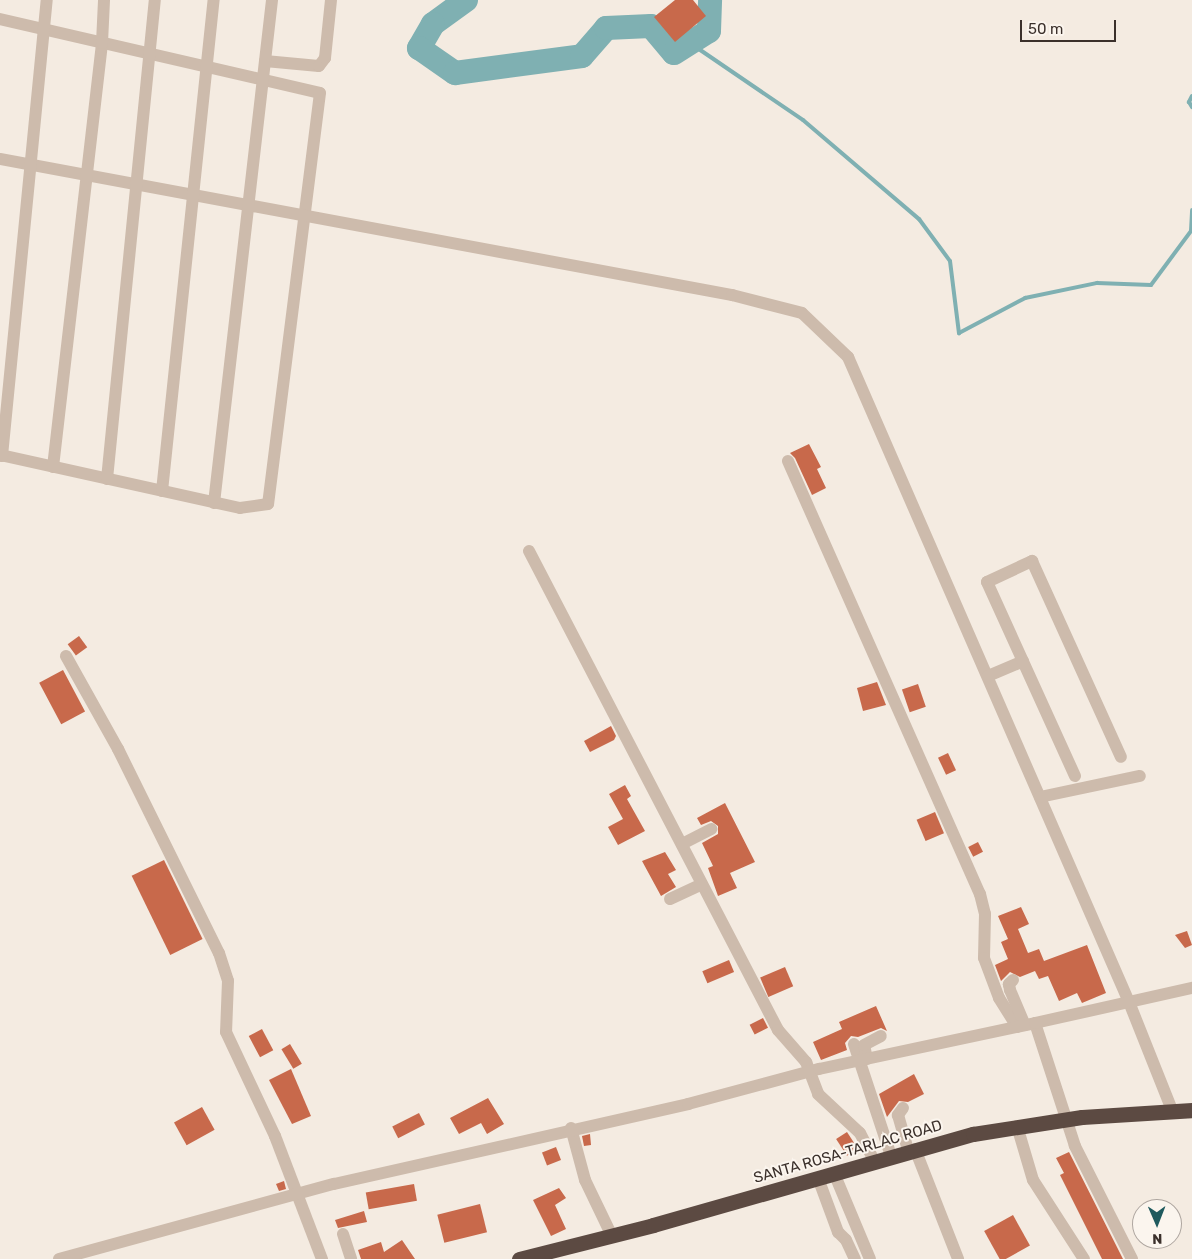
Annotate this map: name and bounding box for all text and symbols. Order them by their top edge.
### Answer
scale bar [1022,10,1118,42]
text: 50 m [1028,20,1063,38]
street label: SANTA ROSA-TARLAC ROAD [751,1116,945,1188]
north arrow [1132,1199,1182,1249]
text: N [1152,1230,1162,1247]

